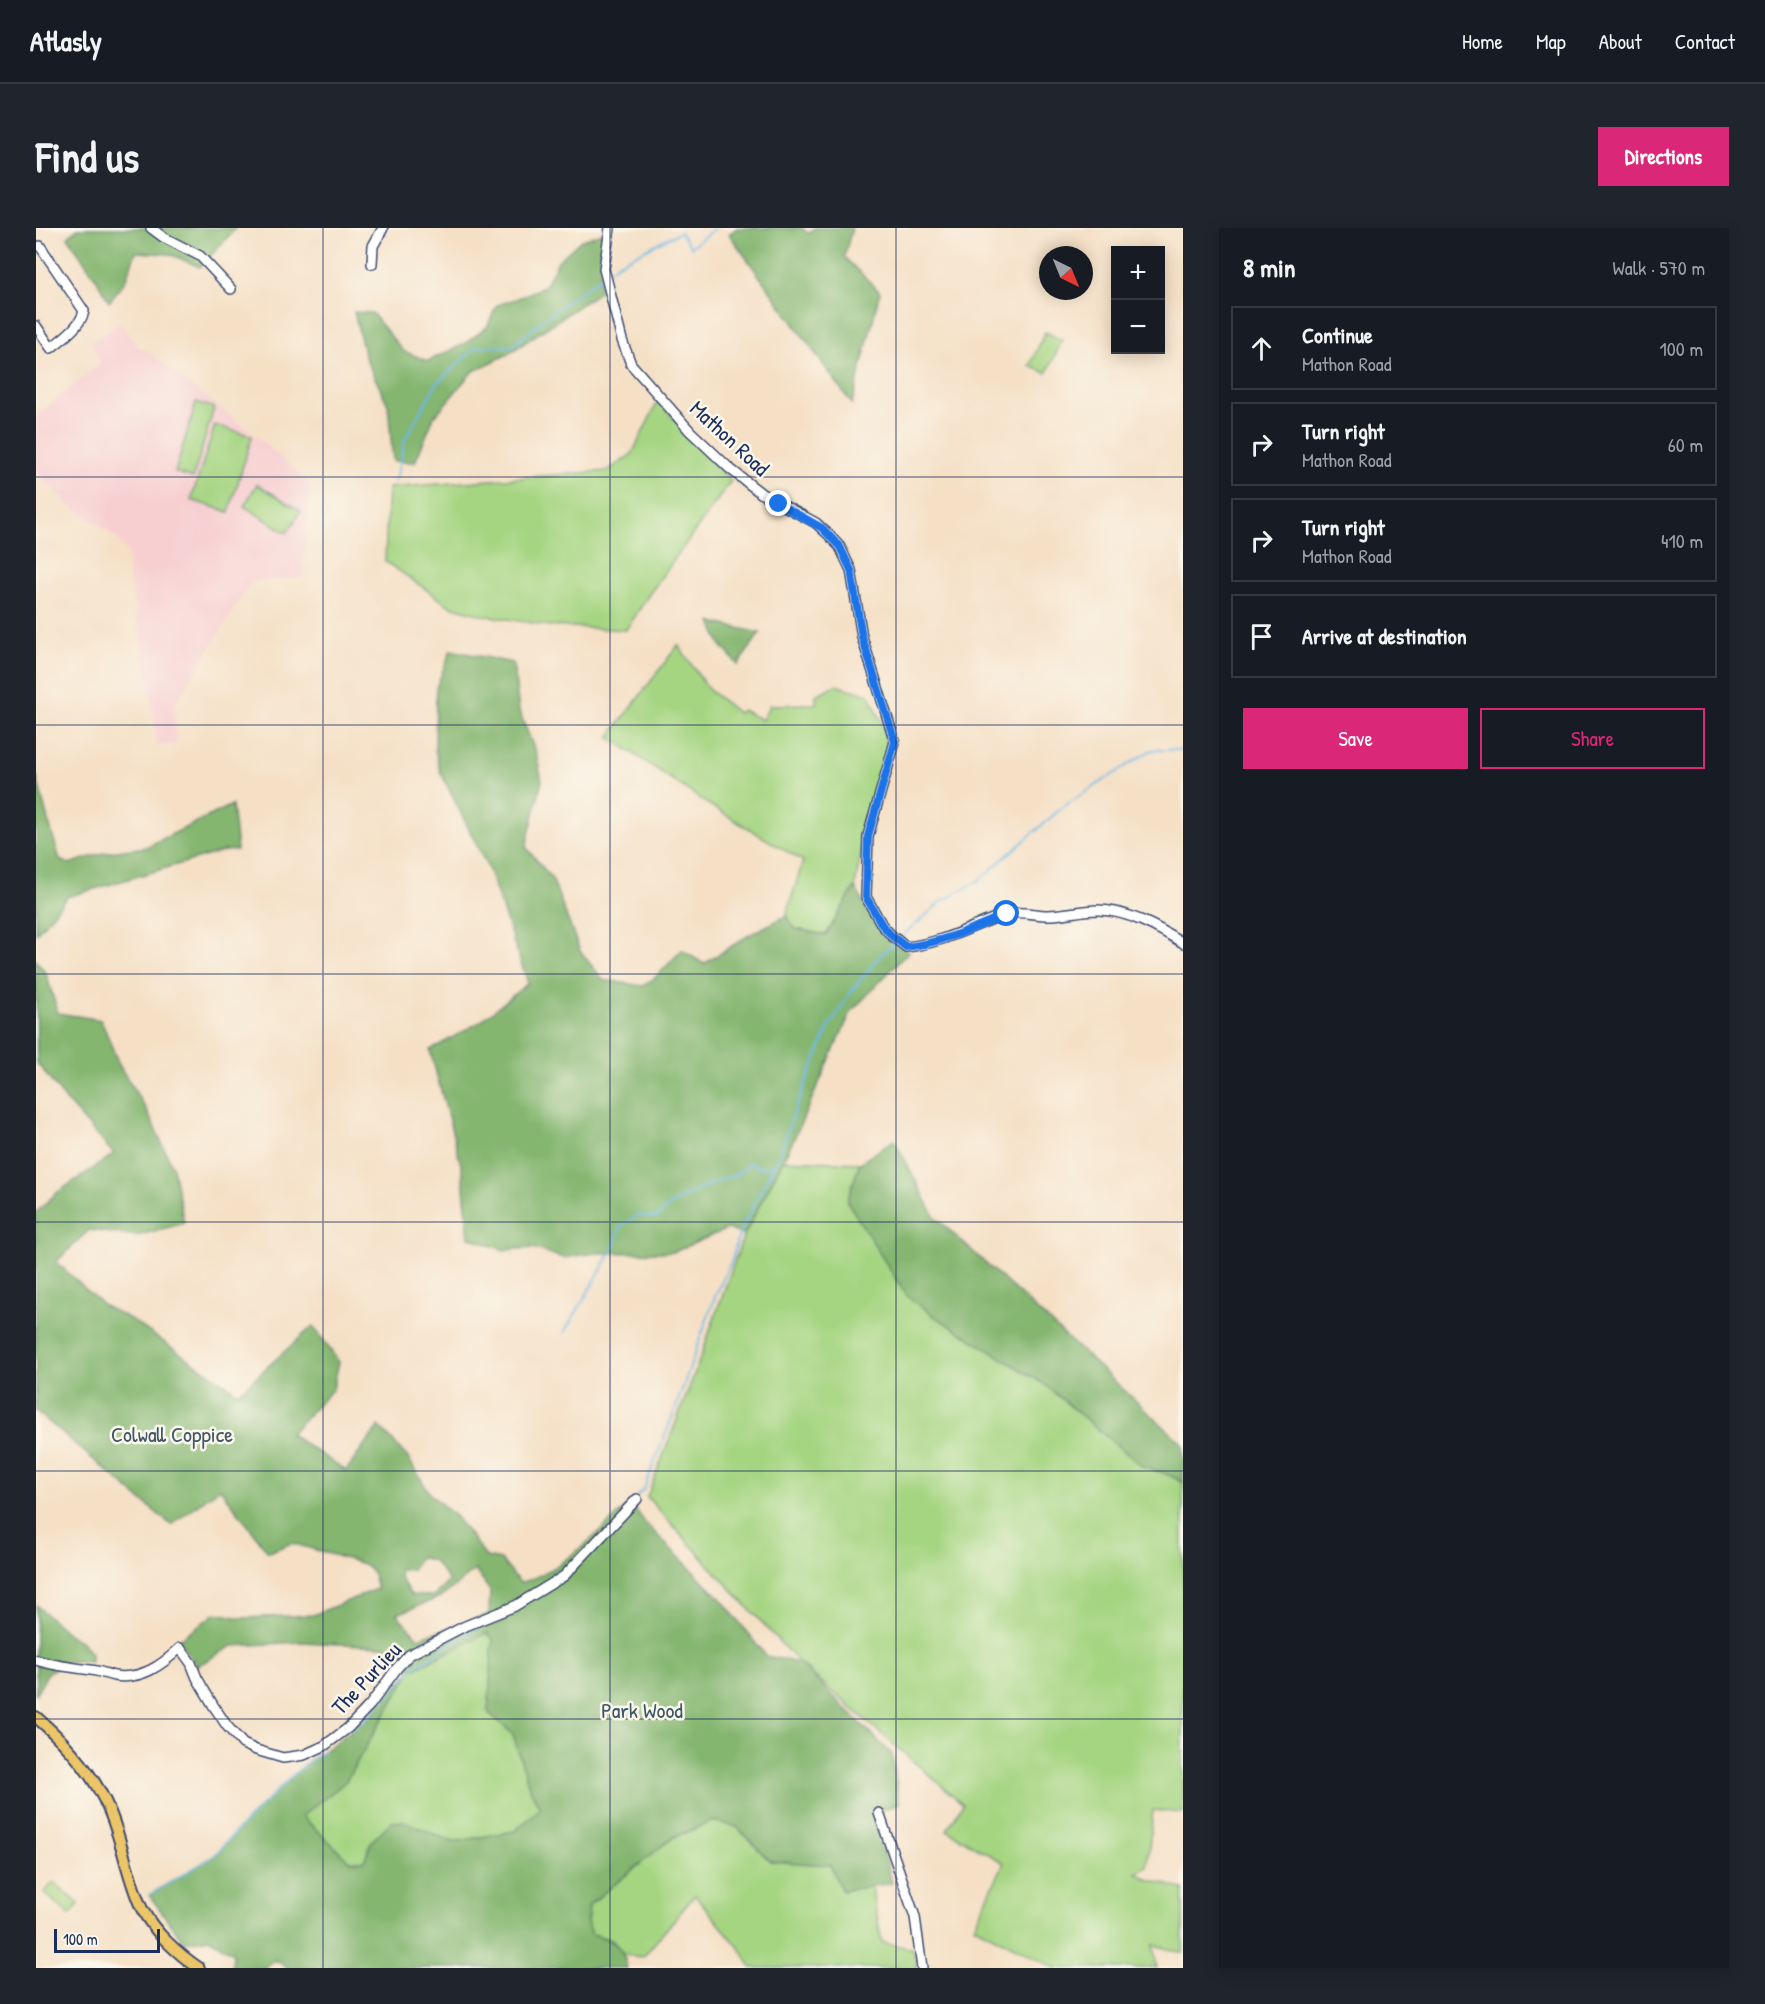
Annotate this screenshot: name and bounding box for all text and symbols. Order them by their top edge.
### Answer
text: Atlasly [30,22,102,60]
text: Home [1462,27,1503,56]
text: Map [1536,27,1566,56]
text: About [1599,27,1642,56]
text: Contact [1675,27,1735,56]
button: Directions [1598,127,1729,186]
text: Find us [36,128,139,185]
north arrow [1039,246,1093,300]
map controls [1111,246,1165,354]
button: + [1111,246,1165,300]
text: 8 min [1243,250,1296,285]
text: Walk · 570 m [1613,254,1705,281]
button: − [1111,300,1165,354]
text: Continue [1302,320,1373,350]
icon: ahead [1245,332,1278,365]
text: 100 m [1660,335,1703,362]
text: Mathon Road [1302,350,1392,377]
street label: Mathon Road [684,393,777,483]
text: Turn right [1302,416,1385,446]
icon: right [1245,428,1278,461]
text: 60 m [1668,431,1703,458]
text: Mathon Road [1302,446,1392,473]
route end [765,490,791,516]
text: Turn right [1302,512,1385,542]
icon: right [1245,524,1278,557]
text: 410 m [1661,527,1703,554]
text: Mathon Road [1302,542,1392,569]
icon: arrive [1245,620,1278,653]
text: Arrive at destination [1302,621,1467,651]
button: Save [1243,708,1468,769]
button: Share [1480,708,1705,769]
route start [993,900,1019,926]
park label: Colwall Coppice [111,1419,233,1449]
street label: The Purlieu [324,1635,408,1721]
park label: Park Wood [601,1695,683,1725]
scale bar [54,1926,160,1954]
text: 100 m [63,1928,98,1950]

